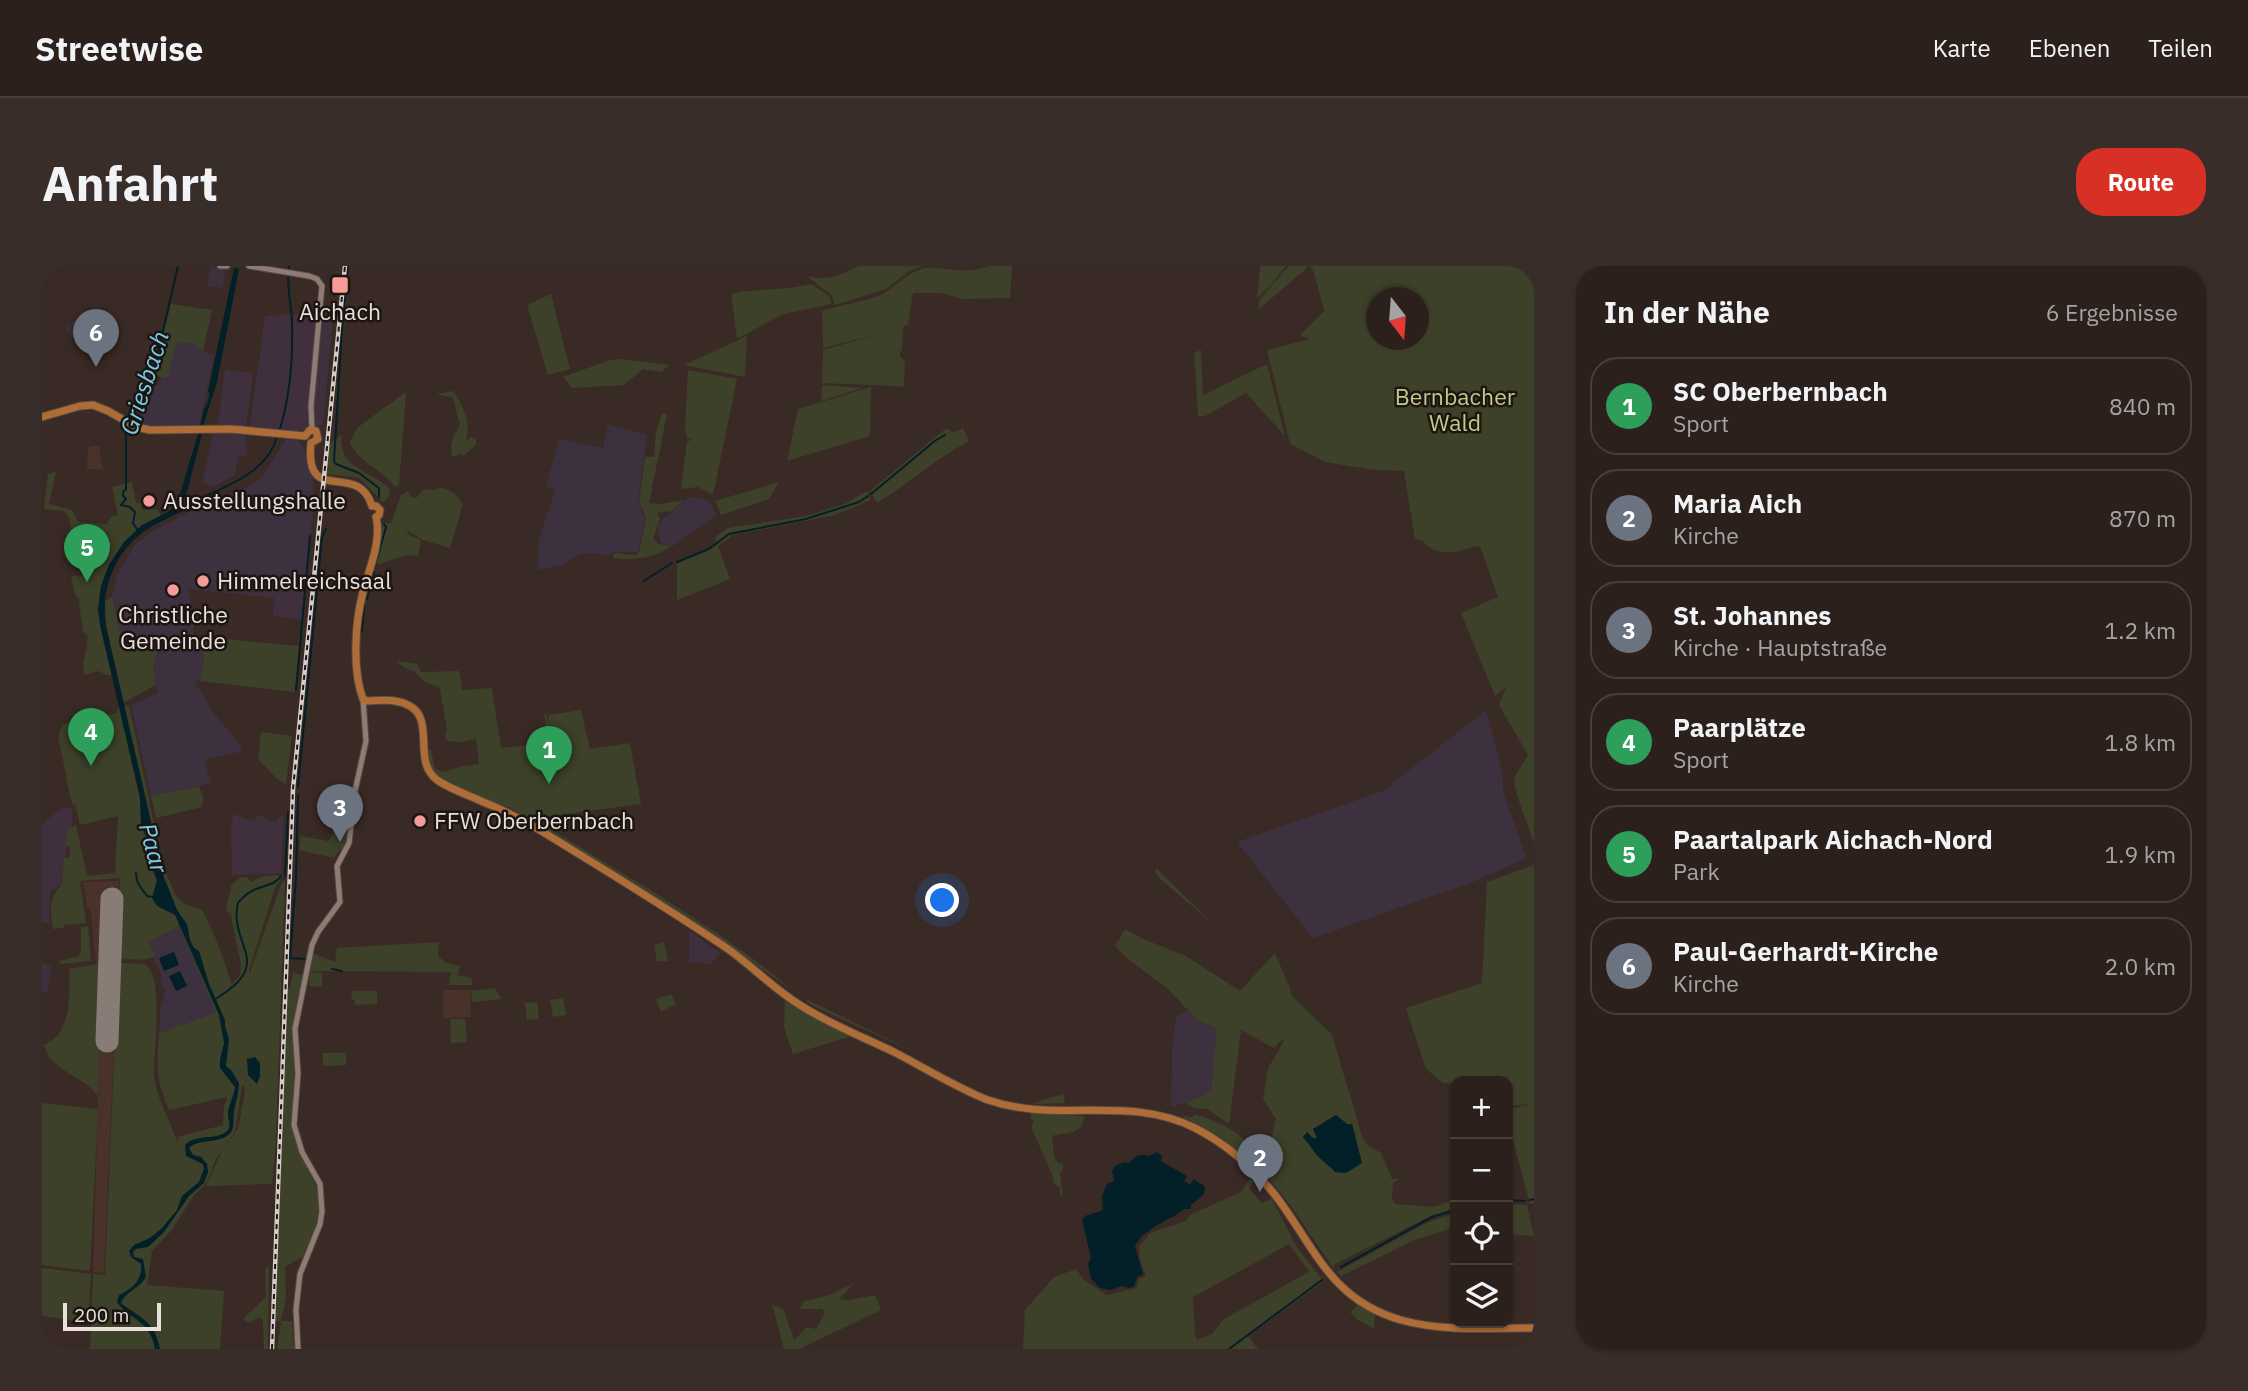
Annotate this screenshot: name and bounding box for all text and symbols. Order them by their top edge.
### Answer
text: Streetwise [35,27,203,70]
text: Karte [1933,32,1991,64]
text: Ebenen [2029,32,2110,64]
text: Teilen [2148,32,2213,64]
button: Route [2076,148,2206,216]
text: Anfahrt [42,151,218,214]
marker: Aichach [330,275,350,295]
north arrow [1366,287,1429,350]
text: In der Nähe [1604,292,1770,331]
place label: Aichach [299,296,381,326]
text: 6 Ergebnisse [2046,297,2178,327]
pin: 6 [73,309,119,367]
water label: Griesbach [112,327,176,439]
text: SC Oberbernbach [1673,374,1888,408]
park label: Bernbacher Wald [1395,381,1516,437]
text: 1 [1622,391,1636,421]
text: 840 m [2109,391,2176,421]
text: Sport [1673,408,1729,438]
place label: Ausstellungshalle [163,485,346,515]
text: Maria Aich [1673,486,1802,520]
marker: Ausstellungshalle [141,493,157,509]
text: 2 [1622,503,1636,533]
text: 870 m [2109,503,2176,533]
text: Kirche [1673,520,1739,550]
pin: 5 [64,524,110,582]
place label: Himmelreichsaal [217,565,391,595]
marker: Himmelreichsaal [195,573,211,589]
marker: Christliche Gemeinde [165,582,181,598]
text: St. Johannes [1673,598,1831,632]
place label: Christliche Gemeinde [118,599,228,655]
text: 3 [1622,615,1636,645]
text: 1.2 km [2105,615,2176,645]
text: Kirche · Hauptstraße [1673,632,1887,662]
pin: 4 [68,708,114,766]
text: Paarplätze [1673,710,1806,744]
pin: 1 [526,726,572,784]
text: 4 [1622,727,1636,757]
text: 1.8 km [2105,727,2176,757]
text: Sport [1673,744,1729,774]
pin: 3 [317,784,363,842]
place label: FFW Oberbernbach [434,805,634,835]
marker: FFW Oberbernbach [412,813,428,829]
water label: Paar [132,819,176,877]
text: Paartalpark Aichach-Nord [1673,822,1993,856]
text: 5 [1622,839,1636,869]
text: 1.9 km [2105,839,2176,869]
text: Park [1673,856,1720,886]
your location [925,883,959,917]
text: Paul-Gerhardt-Kirche [1673,934,1938,968]
text: 6 [1622,951,1636,981]
text: 2.0 km [2105,951,2176,981]
text: Kirche [1673,968,1739,998]
map controls [1450,1076,1513,1328]
button: + [1450,1076,1513,1139]
pin: 2 [1237,1134,1283,1192]
button: − [1450,1139,1513,1202]
button: locate [1450,1202,1513,1265]
button: layers [1450,1265,1513,1328]
scale bar [63,1300,161,1332]
text: 200 m [74,1303,129,1327]

